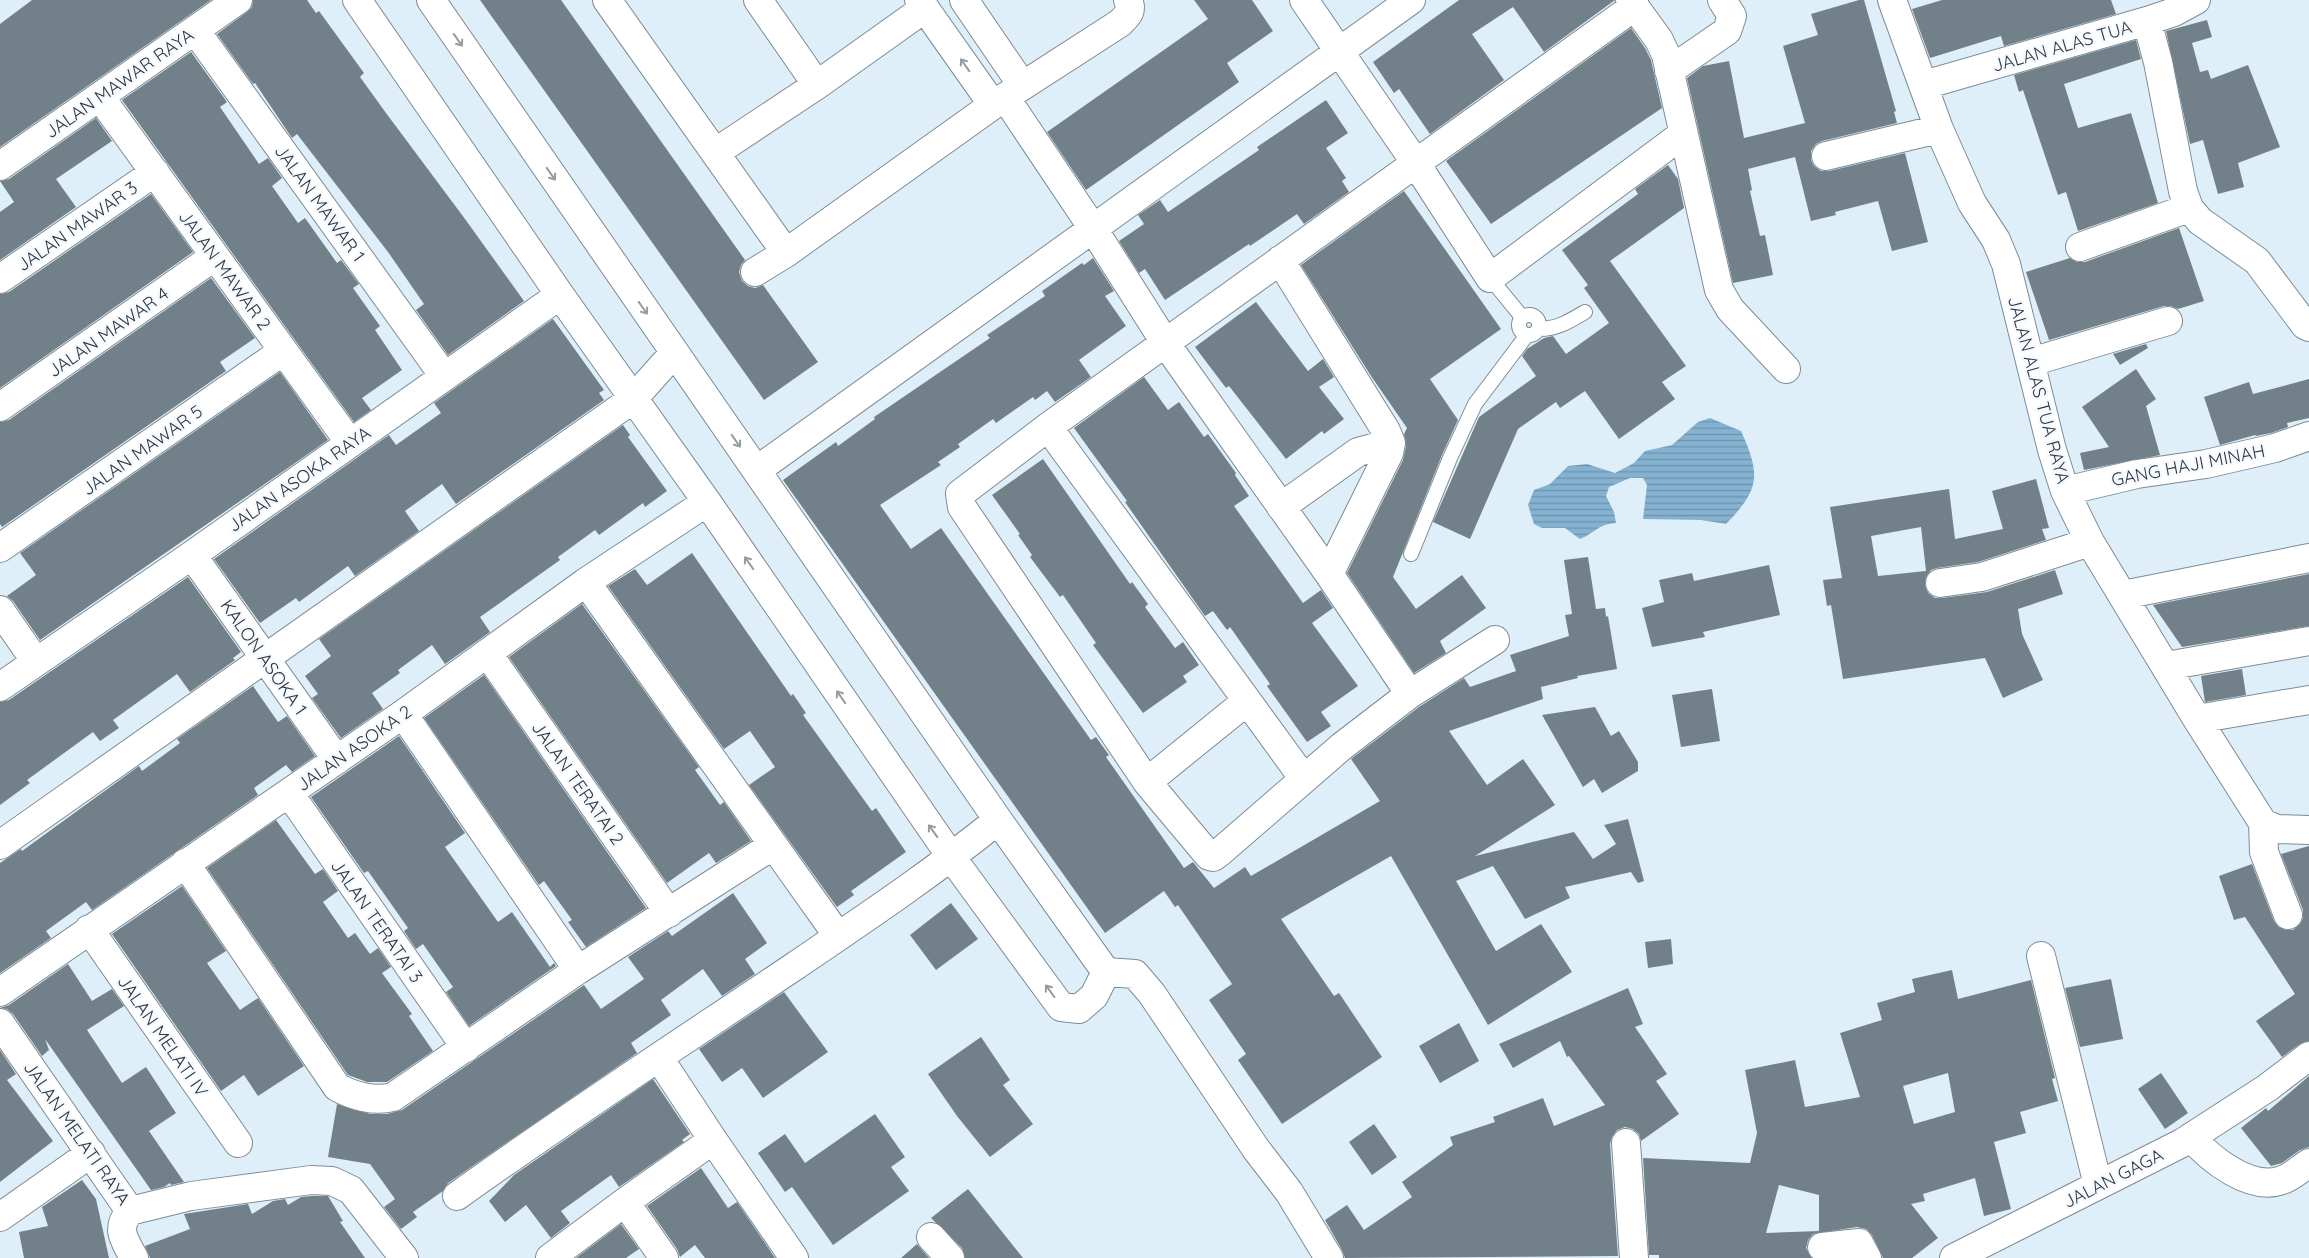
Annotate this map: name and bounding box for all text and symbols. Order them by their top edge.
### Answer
street label: JALAN ALAS TUA [1990,15,2135,77]
street label: JALAN MAWAR RAYA [40,23,198,143]
one-way arrow [453,33,463,47]
one-way arrow [960,58,970,72]
street label: JALAN MAWAR 1 [270,140,370,266]
one-way arrow [546,167,556,181]
street label: JALAN MAWAR 3 [12,176,142,276]
street label: JALAN MAWAR 2 [174,206,276,334]
street label: JALAN MAWAR 4 [43,282,173,382]
street label: JALAN ALAS TUA RAYA [2003,294,2075,486]
one-way arrow [638,300,648,314]
street label: JALAN MAWAR 5 [77,400,207,500]
street label: JALAN ASOKA RAYA [223,421,375,537]
one-way arrow [731,434,741,448]
street label: GANG HAJI MINAH [2109,439,2267,491]
one-way arrow [744,557,754,571]
street label: KALON ASOKA 1 [216,595,312,719]
one-way arrow [836,691,846,705]
street label: JALAN ASOKA 2 [292,700,416,796]
street label: JALAN TERATAI 2 [527,717,629,849]
one-way arrow [928,824,938,838]
street label: JALAN TERATAI 3 [326,855,428,987]
street label: JALAN MELATI IV [113,971,213,1101]
one-way arrow [1045,984,1055,998]
street label: JALAN MELATI RAYA [19,1057,136,1210]
street label: JALAN GAGA [2059,1143,2167,1213]

